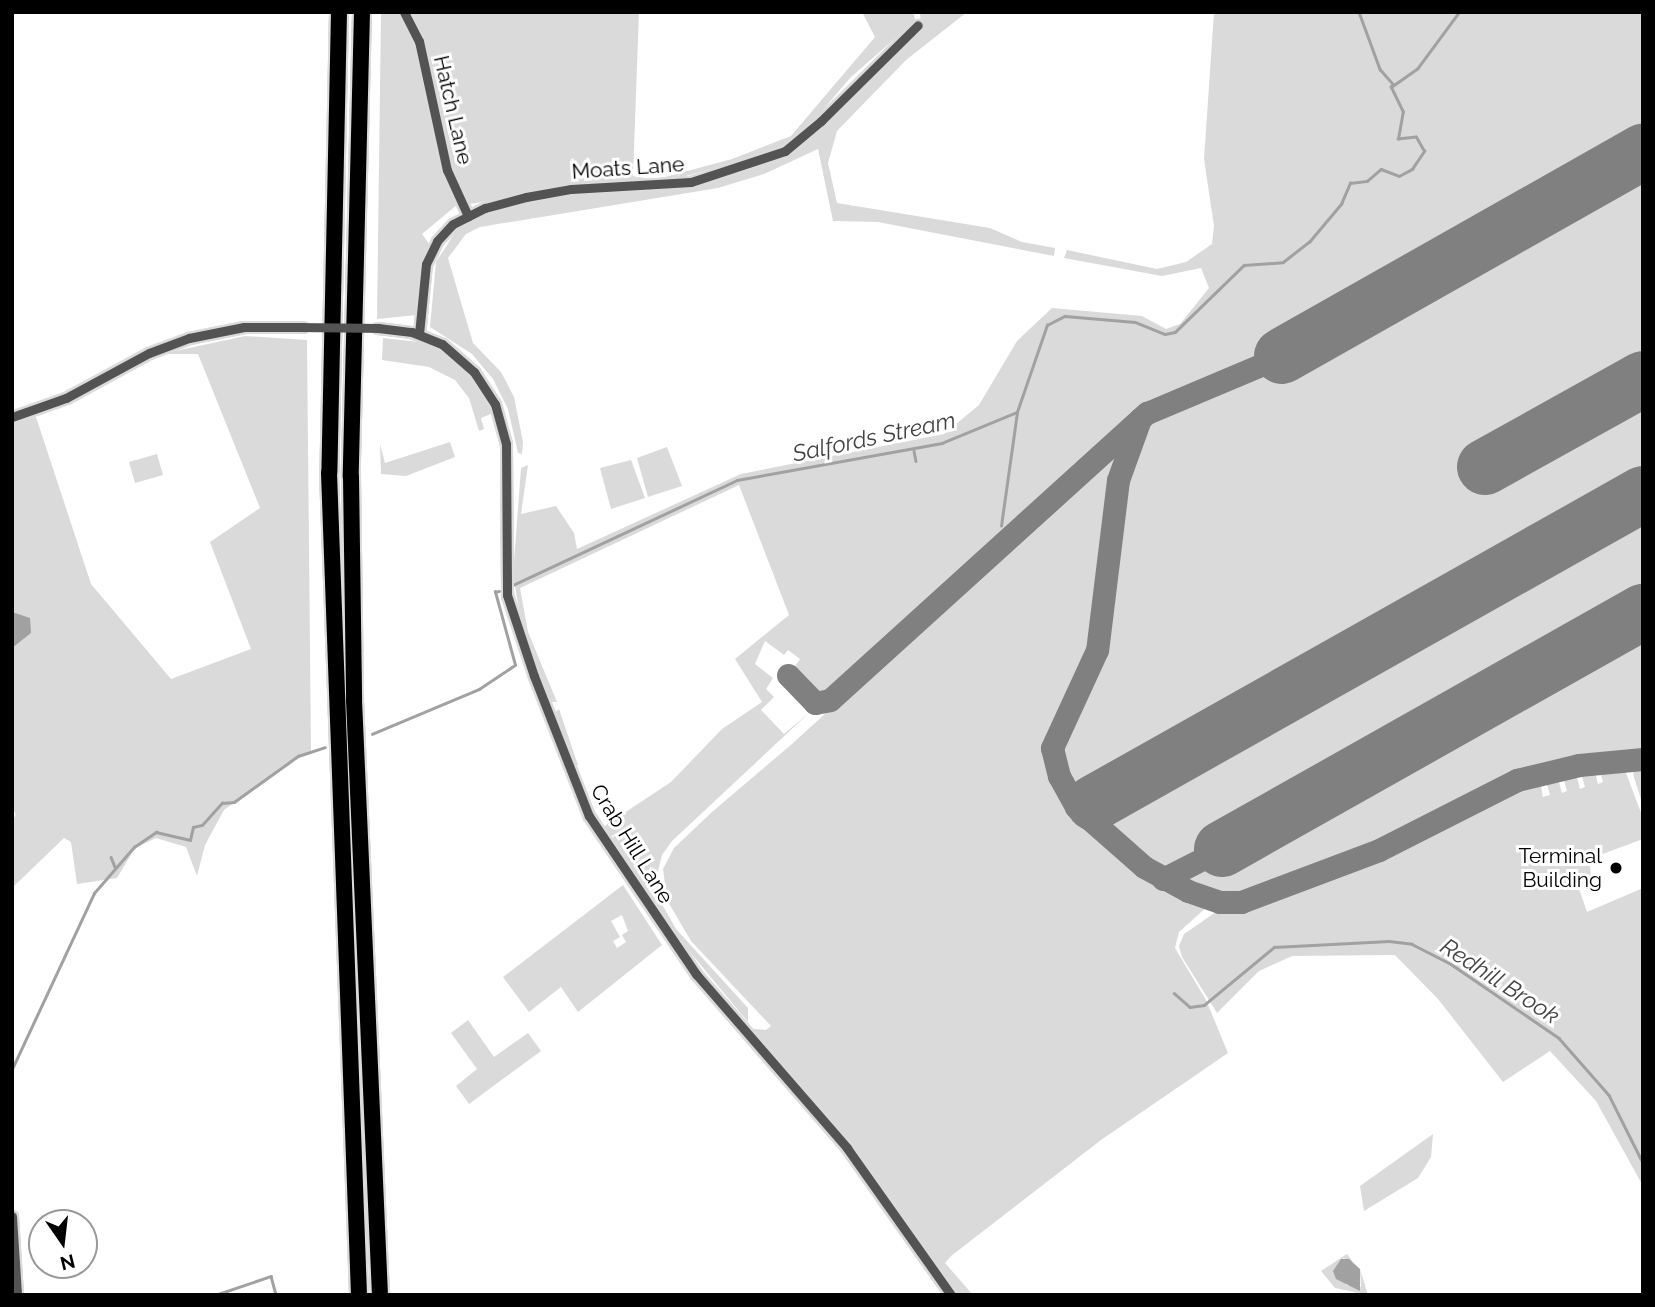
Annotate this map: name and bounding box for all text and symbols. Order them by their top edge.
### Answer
street label: Hatch Lane [428,53,478,167]
street label: Moats Lane [571,151,685,185]
water label: Salfords Stream [790,406,958,468]
street label: Crab Hill Lane [585,779,679,909]
place label: Terminal Building [1519,843,1602,893]
marker: Terminal Building [1608,860,1624,876]
water label: Redhill Brook [1435,932,1565,1030]
north arrow [28,1209,98,1279]
text: N [58,1250,77,1275]

